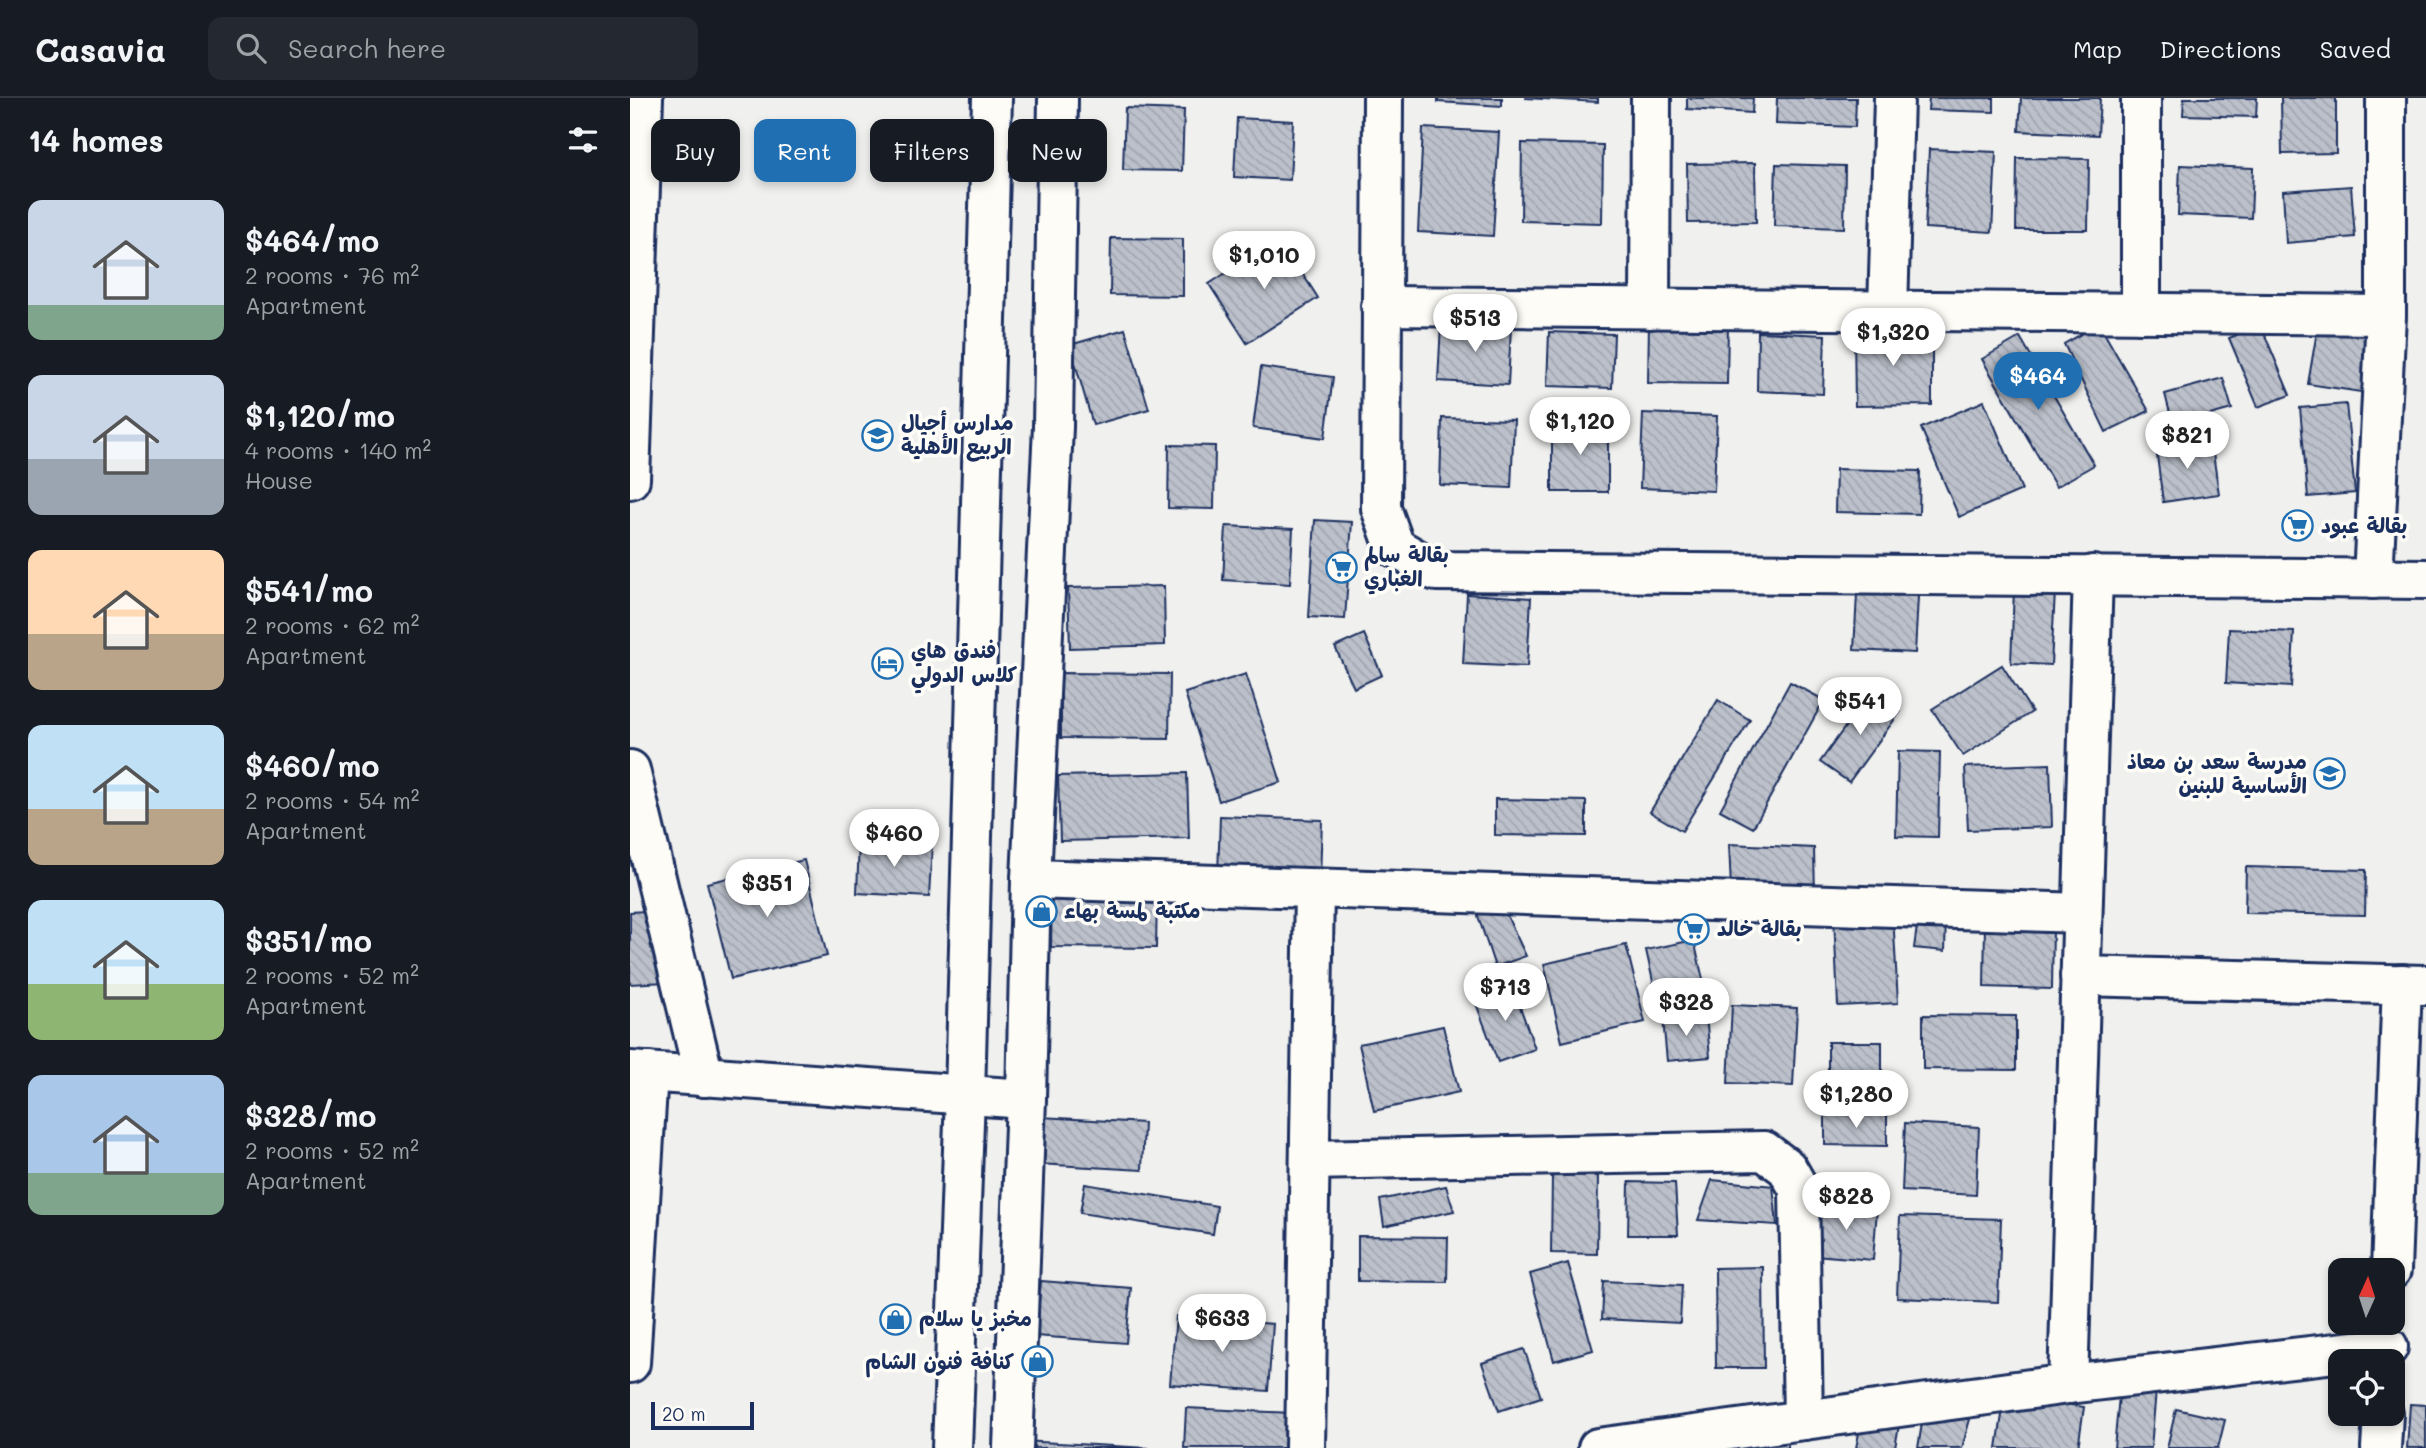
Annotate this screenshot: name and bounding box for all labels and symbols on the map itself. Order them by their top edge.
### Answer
pin: $1,010 [1207,232,1321,291]
pin: $513 [1434,294,1516,354]
pin: $1,320 [1836,308,1950,368]
pin: $464 [1997,352,2079,412]
pin: $1,120 [1523,398,1637,457]
place label: مدارس أجيال الربيع الأهلية [901,408,1014,462]
pin: $821 [2146,412,2228,471]
school or university icon: مدارس أجيال الربيع الأهلية [861,418,895,452]
supermarket icon: بقالة عبود [2281,509,2315,543]
place label: بقالة عبود [2321,511,2407,539]
place label: بقالة سالم الغباري [1364,540,1449,595]
supermarket icon: بقالة سالم الغباري [1324,550,1358,584]
place label: فندق هاي كلاس الدولي [911,636,1018,694]
hotel icon: فندق هاي كلاس الدولي [871,646,905,680]
pin: $541 [1819,678,1901,737]
place label: مدرسة سعد بن معاذ الأساسية للبنين [2127,747,2307,799]
school or university icon: مدرسة سعد بن معاذ الأساسية للبنين [2313,757,2347,791]
pin: $460 [853,810,935,869]
pin: $351 [726,860,808,919]
shop icon: مكتبة لمسة بهاء [1024,894,1058,928]
place label: مكتبة لمسة بهاء [1064,896,1201,924]
supermarket icon: بقالة خالد [1677,912,1711,946]
place label: بقالة خالد [1717,914,1802,942]
pin: $713 [1464,964,1546,1023]
pin: $328 [1645,978,1727,1038]
pin: $1,280 [1799,1070,1913,1130]
pin: $828 [1805,1172,1887,1232]
north arrow [2328,1258,2404,1335]
pin: $633 [1181,1294,1263,1354]
shop icon: مخبز يا سلام [879,1302,913,1336]
place label: مخبز يا سلام [919,1304,1032,1335]
shop icon: كنافة فنون الشام [1020,1345,1054,1379]
place label: كنافة فنون الشام [865,1347,1015,1378]
scale bar [651,1399,754,1431]

